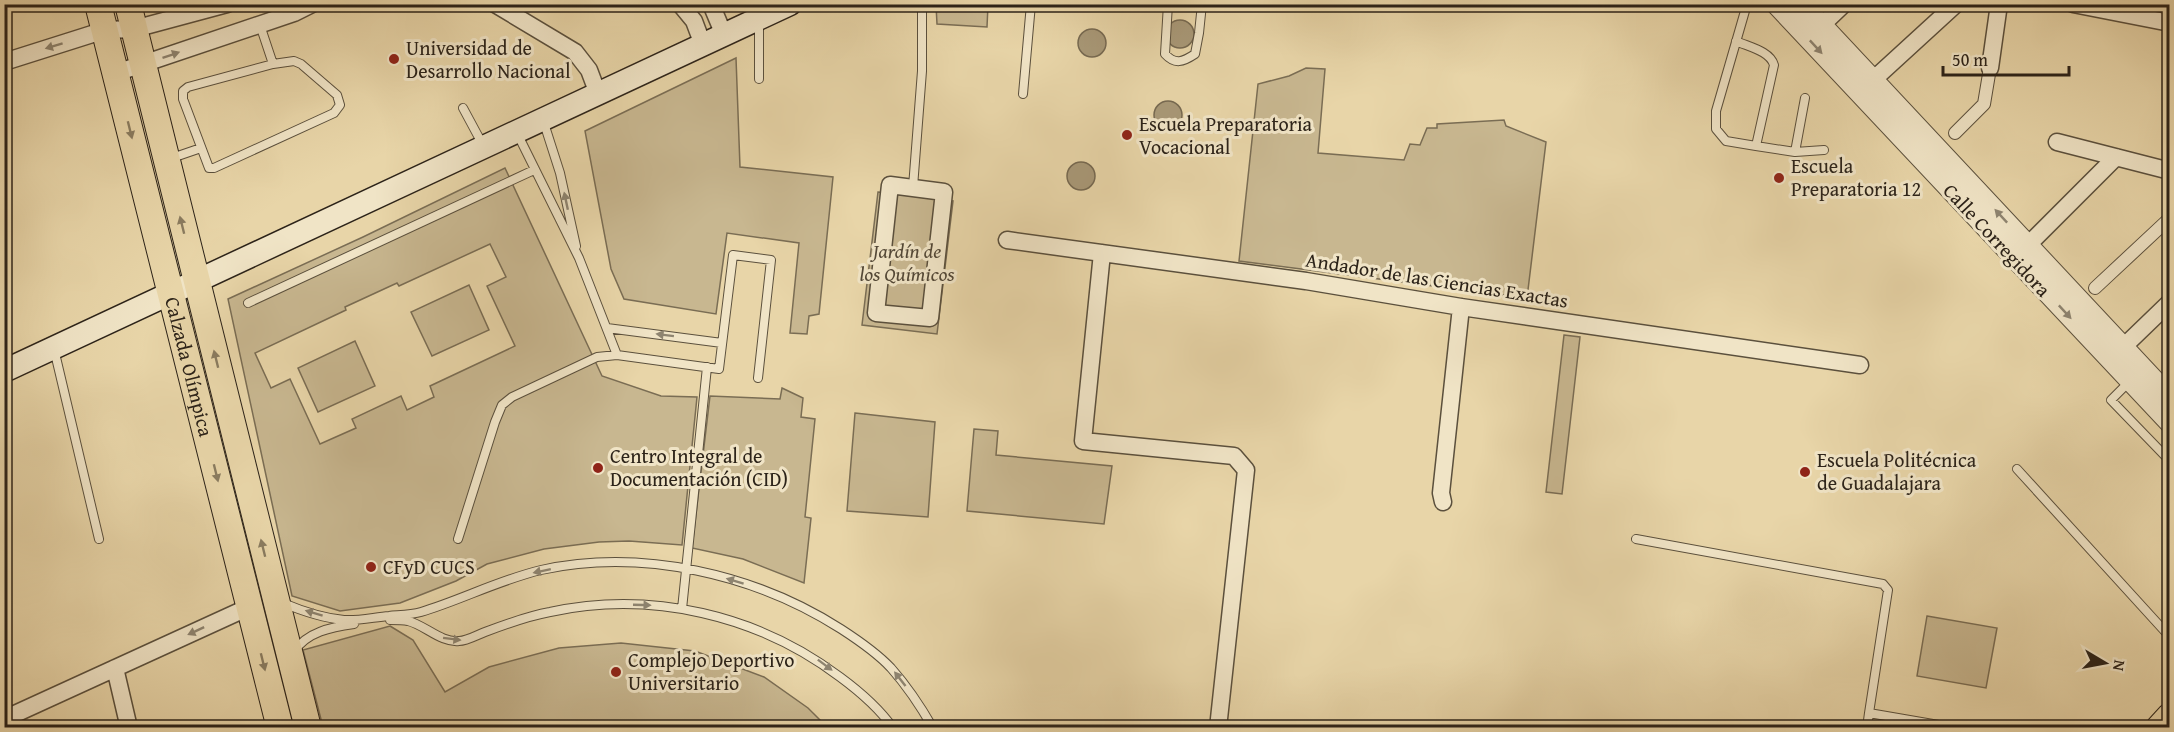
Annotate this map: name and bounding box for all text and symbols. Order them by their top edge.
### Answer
place label: Universidad de Desarrollo Nacional [406,33,571,85]
one-way arrow [1809,39,1822,54]
scale bar [1943,39,2069,77]
one-way arrow [45,42,63,51]
text: 50 m [1952,46,1988,73]
one-way arrow [163,50,181,60]
marker: Universidad de Desarrollo Nacional [387,52,401,66]
place label: Escuela Preparatoria Vocacional [1139,109,1313,161]
one-way arrow [126,121,135,139]
marker: Escuela Preparatoria Vocacional [1120,128,1134,142]
place label: Escuela Preparatoria 12 [1791,151,1921,203]
marker: Escuela Preparatoria 12 [1772,171,1786,185]
street label: Calle Corregidora [1937,176,2058,303]
one-way arrow [561,191,570,210]
one-way arrow [1994,209,2008,223]
one-way arrow [176,216,186,234]
park label: Jardín de los Químicos [860,236,955,288]
street label: Andador de las Ciencias Exactas [1304,244,1570,315]
street label: Calzada Olímpica [158,294,221,440]
one-way arrow [2058,304,2072,319]
one-way arrow [655,331,674,340]
one-way arrow [210,350,220,368]
place label: Centro Integral de Documentación (CID) [610,441,788,493]
place label: Escuela Politécnica de Guadalajara [1817,445,1977,497]
marker: Centro Integral de Documentación (CID) [591,461,605,475]
one-way arrow [211,463,221,482]
marker: Escuela Politécnica de Guadalajara [1798,465,1812,479]
one-way arrow [258,539,268,558]
place label: CFyD CUCS [383,552,475,581]
marker: CFyD CUCS [364,560,378,574]
one-way arrow [533,566,551,576]
one-way arrow [726,576,744,585]
one-way arrow [633,600,652,610]
one-way arrow [304,608,322,617]
one-way arrow [187,626,205,636]
north arrow [2075,633,2135,693]
one-way arrow [443,634,462,643]
place label: Complejo Deportivo Universitario [628,645,794,697]
one-way arrow [259,653,269,671]
text: N [2107,658,2133,673]
one-way arrow [817,659,832,671]
marker: Complejo Deportivo Universitario [609,665,623,679]
one-way arrow [894,672,906,687]

